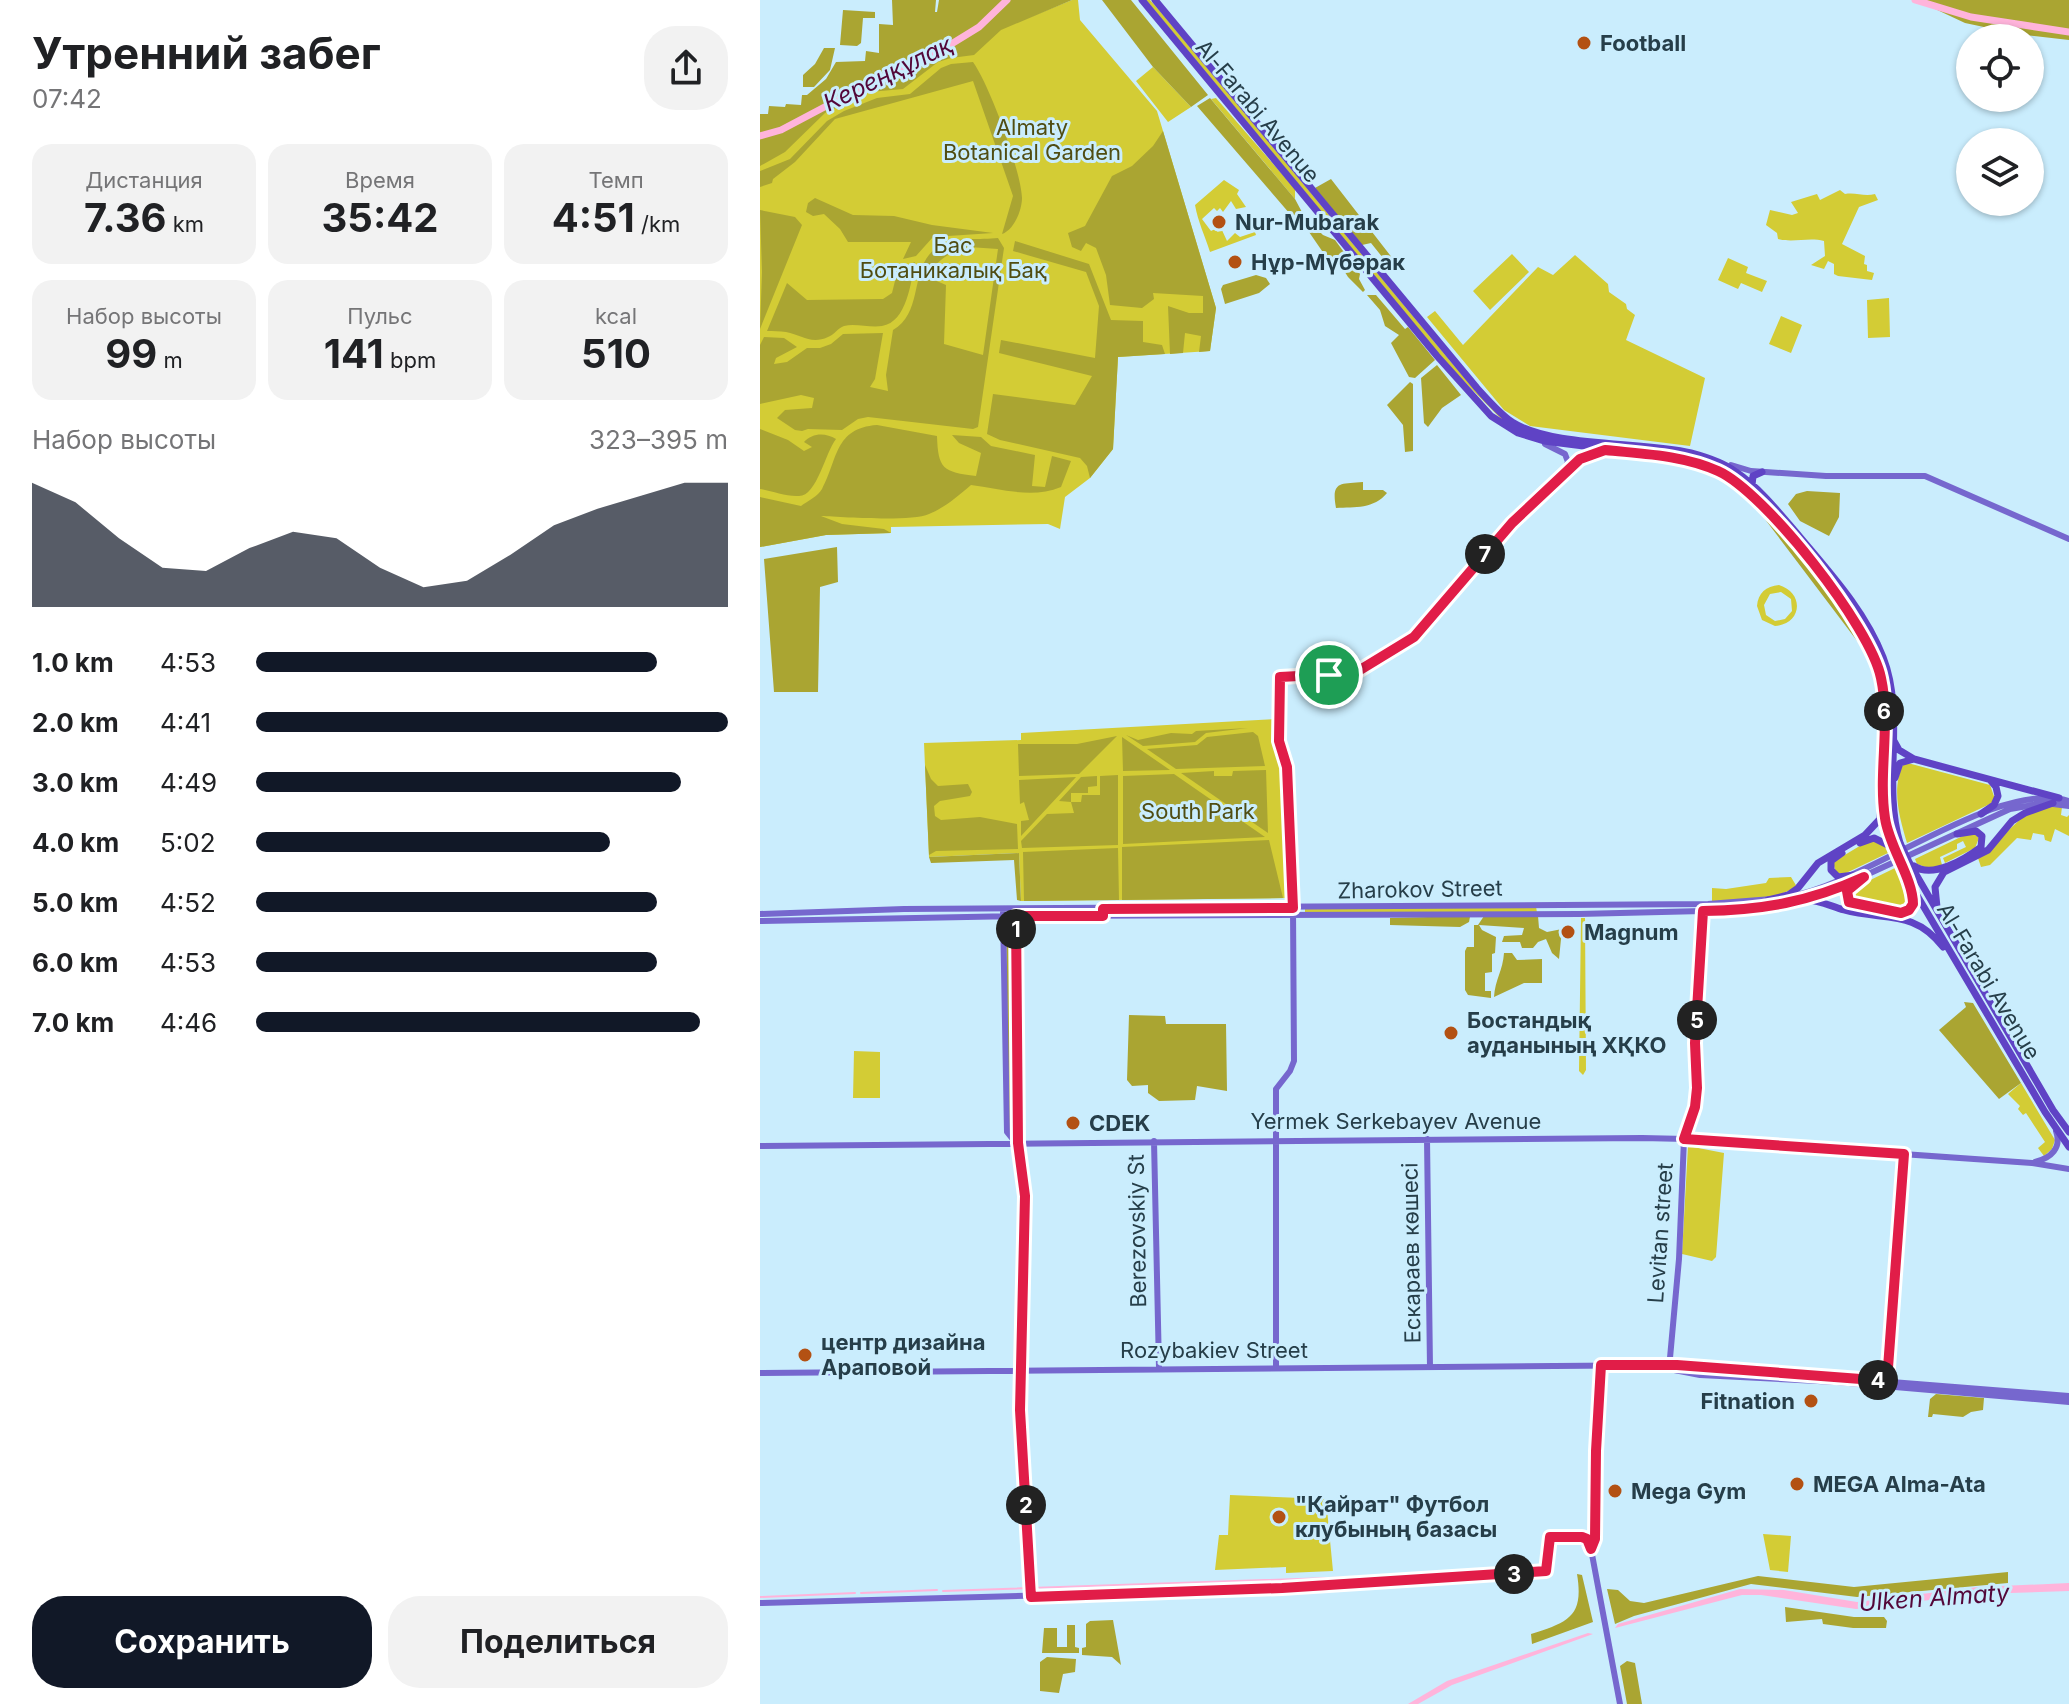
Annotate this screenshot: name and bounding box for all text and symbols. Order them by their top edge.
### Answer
map controls [1956,24,2044,216]
button: locate [1956,24,2044,112]
text: Утренний забег [32,26,381,80]
button: share [644,26,728,110]
water label: Кереңқұлақ [819,30,958,117]
place label: Football [1600,30,1686,56]
street label: Al-Farabi Avenue [1191,34,1325,188]
marker: Football [1575,34,1593,52]
text: 07:42 [32,83,102,114]
park label: Almaty Botanical Garden [943,114,1121,165]
button: layers [1956,128,2044,216]
text: Дистанция [85,167,203,193]
text: Время [345,167,415,193]
text: Темп [588,167,644,193]
text: 7.36 [84,193,166,242]
text: 35:42 [322,193,439,242]
text: 4:51 [552,193,635,242]
place label: Nur-Mubarak [1235,209,1379,235]
text: km [166,211,204,237]
text: /km [635,211,680,237]
marker: Nur-Mubarak [1210,213,1228,231]
park label: Бас Ботаникалық Бақ [860,232,1047,283]
place label: Нұр-Мүбәрак [1251,249,1405,275]
marker: Нұр-Мүбәрак [1226,253,1244,271]
text: Набор высоты [66,303,222,329]
text: Пульс [347,303,413,329]
text: kcal [595,303,637,329]
text: 99 [105,329,157,378]
text: 141 [324,329,384,378]
text: 510 [581,329,651,378]
text: m [157,347,183,373]
text: bpm [384,347,436,373]
text: Набор высоты [32,424,216,455]
text: 323–395 m [589,424,728,455]
pin: 7 [1465,534,1505,574]
text: 7 [1479,541,1491,567]
pin [1295,641,1363,709]
text: 1.0 km [32,647,114,678]
text: 4:53 [160,647,216,678]
icon: arrive [1307,653,1351,697]
pin: 6 [1864,691,1904,731]
text: 6 [1877,698,1891,724]
text: 2.0 km [32,707,119,738]
text: 4:41 [160,707,211,738]
text: 3.0 km [32,767,119,798]
text: 4:49 [160,767,217,798]
park label: South Park [1141,798,1255,824]
text: 4.0 km [32,827,119,858]
text: 5:02 [160,827,216,858]
street label: Zharokov Street [1337,875,1503,903]
text: 5.0 km [32,887,118,918]
text: 4:52 [160,887,216,918]
street label: Al-Farabi Avenue [1932,898,2046,1064]
pin: 1 [996,909,1036,949]
text: 1 [1011,916,1021,942]
place label: Magnum [1584,919,1679,945]
marker: Magnum [1559,923,1577,941]
text: 6.0 km [32,947,119,978]
text: 4:53 [160,947,216,978]
pin: 5 [1677,1000,1717,1040]
text: 7.0 km [32,1007,114,1038]
text: 4:46 [160,1007,217,1038]
place label: Бостандық ауданының ХҚКО [1467,1007,1666,1058]
text: 5 [1690,1007,1704,1033]
marker: Бостандық ауданының ХҚКО [1442,1024,1460,1042]
street label: Yermek Serkebayev Avenue [1251,1108,1541,1134]
place label: CDEK [1089,1110,1151,1136]
marker: CDEK [1064,1114,1082,1132]
street label: Berezovskiy St [1123,1154,1151,1308]
street label: Ескараев көшесі [1396,1162,1426,1344]
street label: Levitan street [1642,1162,1678,1304]
place label: центр дизайна Араповой [821,1329,985,1380]
street label: Rozybakiev Street [1120,1337,1308,1363]
marker: центр дизайна Араповой [796,1346,814,1364]
pin: 4 [1858,1360,1898,1400]
text: 4 [1871,1367,1885,1393]
place label: Fitnation [1700,1388,1795,1414]
marker: Fitnation [1802,1392,1820,1410]
place label: MEGA Alma-Ata [1813,1471,1986,1497]
marker: MEGA Alma-Ata [1788,1475,1806,1493]
place label: Mega Gym [1631,1478,1746,1504]
marker: Mega Gym [1606,1482,1624,1500]
pin: 2 [1006,1485,1046,1525]
place label: "Қайрат" Футбол клубының базасы [1295,1491,1497,1542]
text: 2 [1019,1492,1033,1518]
marker: "Қайрат" Футбол клубының базасы [1270,1508,1288,1526]
pin: 3 [1494,1554,1534,1594]
text: 3 [1507,1561,1521,1587]
water label: Ulken Almaty [1858,1578,2011,1617]
button: Сохранить [32,1596,372,1688]
button: Поделиться [388,1596,728,1688]

